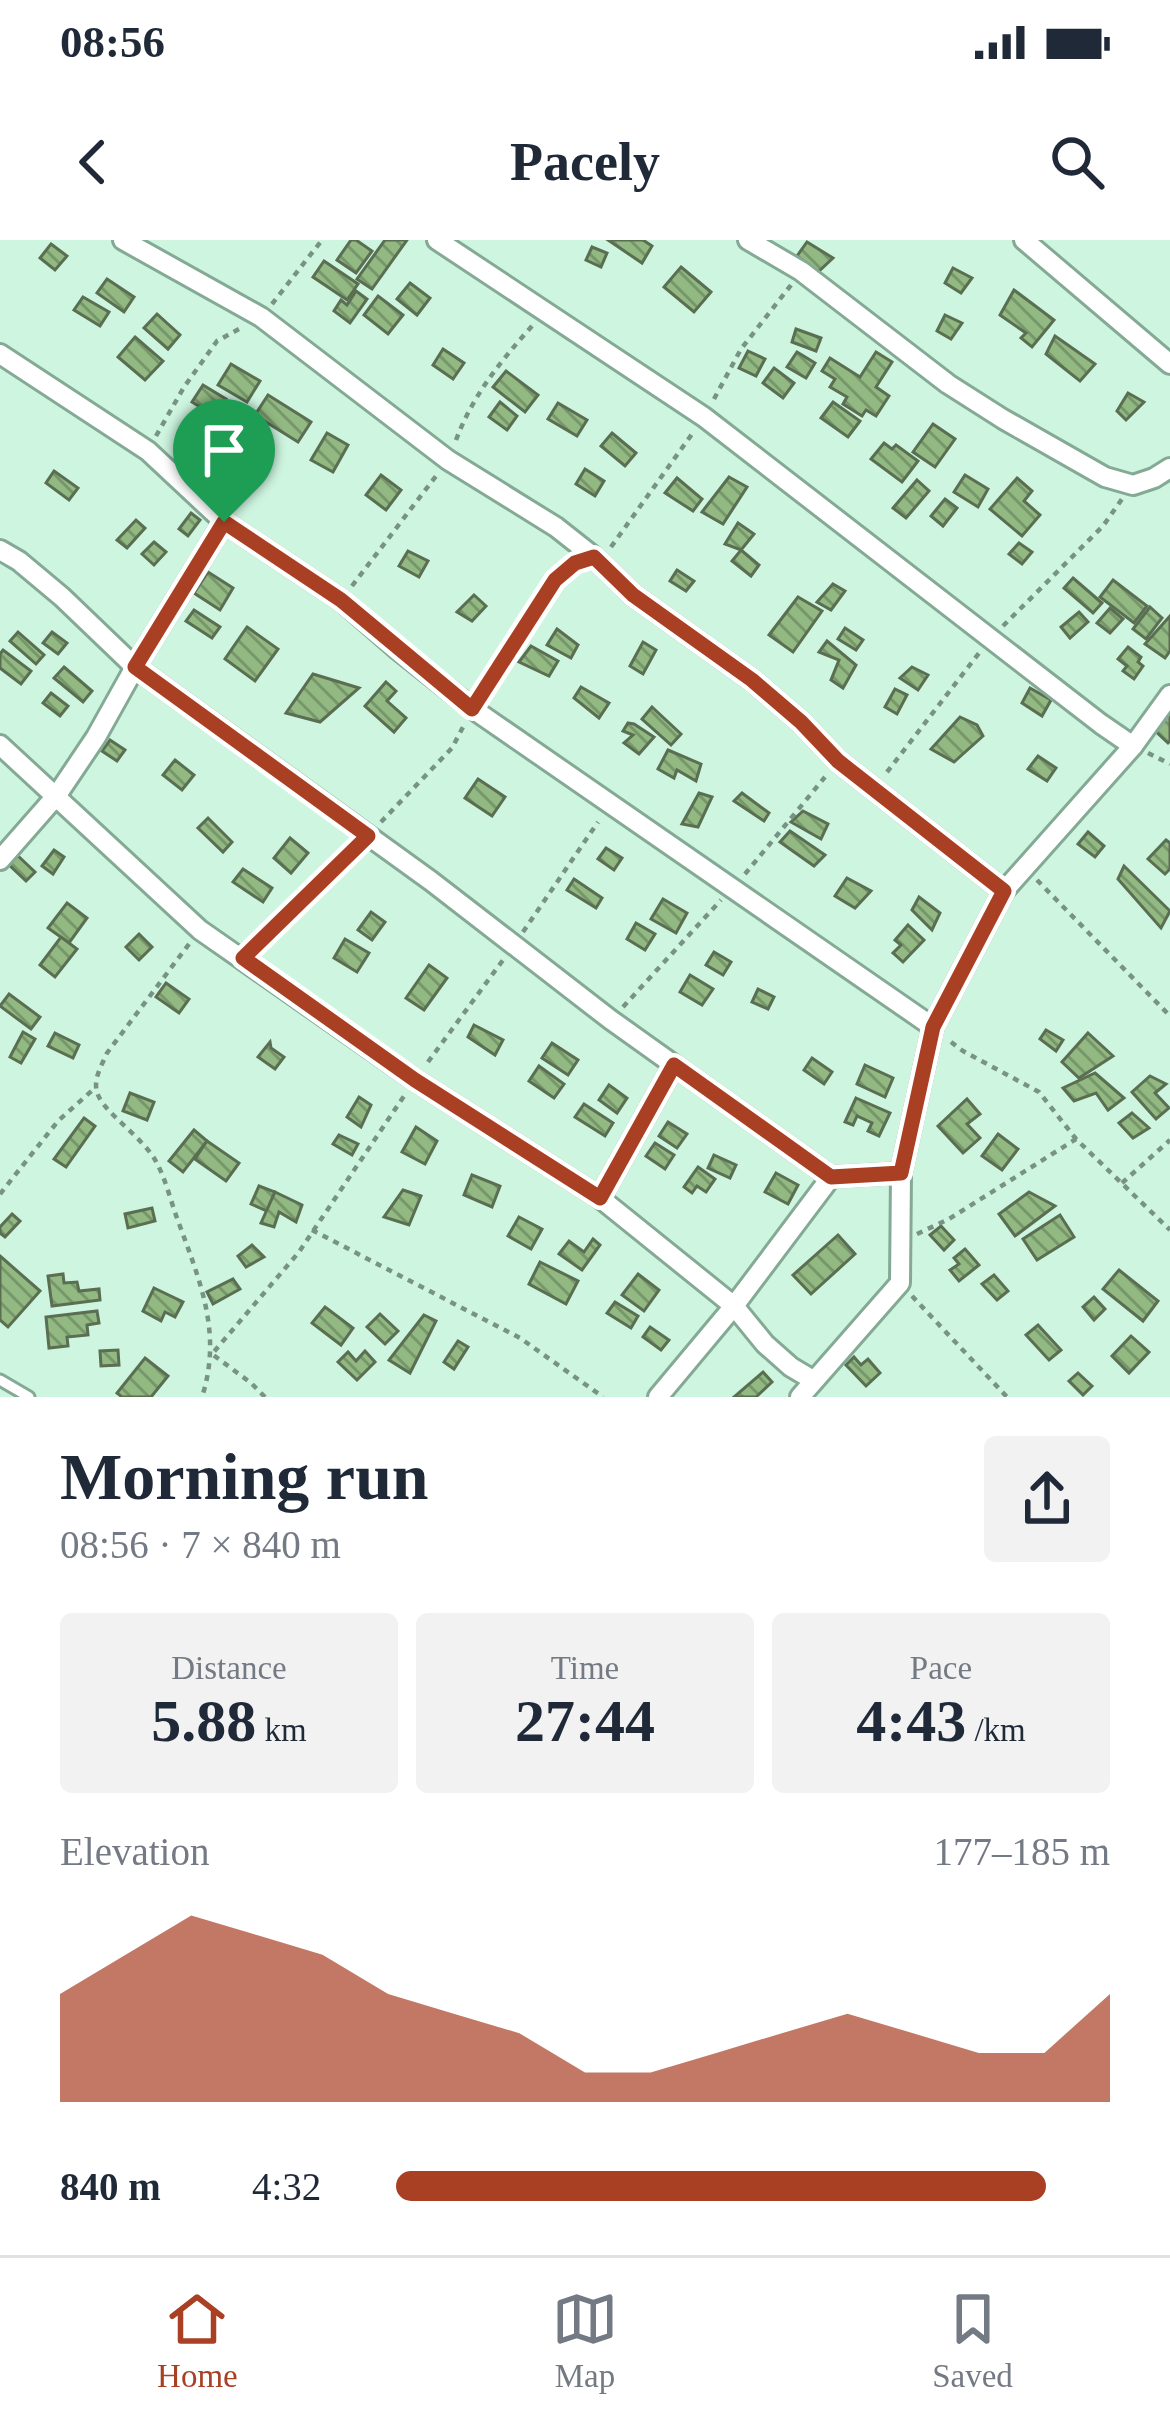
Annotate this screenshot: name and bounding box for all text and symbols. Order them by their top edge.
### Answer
text: 08:56 [60,17,165,67]
icon: back [60,129,126,195]
icon: search [1044,129,1110,195]
text: Pacely [510,132,660,192]
pin [173,399,275,522]
icon: arrive [191,417,257,483]
button: share [984,1436,1110,1562]
text: Morning run [60,1440,429,1513]
text: 08:56 · 7 × 840 m [60,1523,341,1566]
text: Distance [171,1650,287,1686]
text: Time [551,1650,619,1686]
text: Pace [910,1650,972,1686]
text: 5.88 [151,1688,256,1754]
text: 27:44 [515,1688,655,1754]
text: 4:43 [856,1688,966,1754]
text: km [256,1712,307,1748]
text: /km [966,1712,1026,1748]
text: Elevation [60,1830,209,1873]
text: 177–185 m [933,1830,1110,1873]
text: 840 m [60,2165,161,2208]
text: 4:32 [252,2165,321,2208]
tab: Home [157,2286,238,2395]
tab: Map [552,2286,618,2395]
tab: Saved [932,2286,1013,2395]

